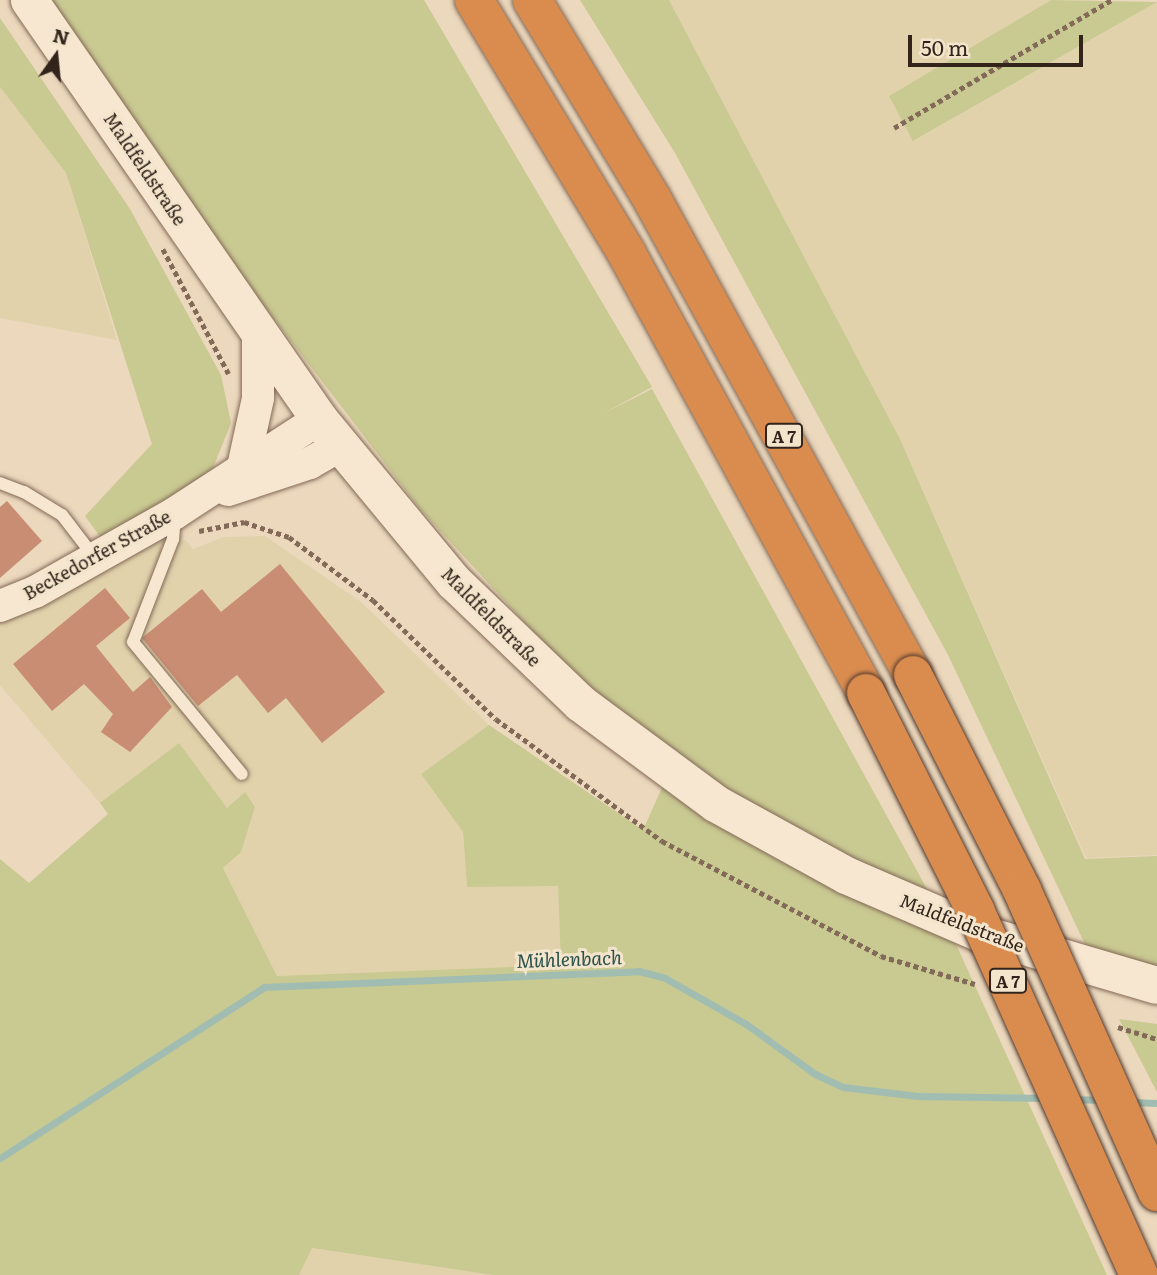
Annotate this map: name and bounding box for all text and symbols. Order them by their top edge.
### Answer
text: N [50,20,73,51]
north arrow [21,21,91,91]
scale bar [912,21,1087,65]
text: 50 m [921,31,968,62]
street label: Maldfeldstraße [99,108,191,230]
road number: A 7 [765,424,803,448]
street label: Beckedorfer Straße [20,506,174,604]
street label: Maldfeldstraße [437,563,545,671]
street label: Maldfeldstraße [897,889,1027,957]
water label: Mühlenbach [516,946,622,972]
road number: A 7 [989,968,1027,993]

